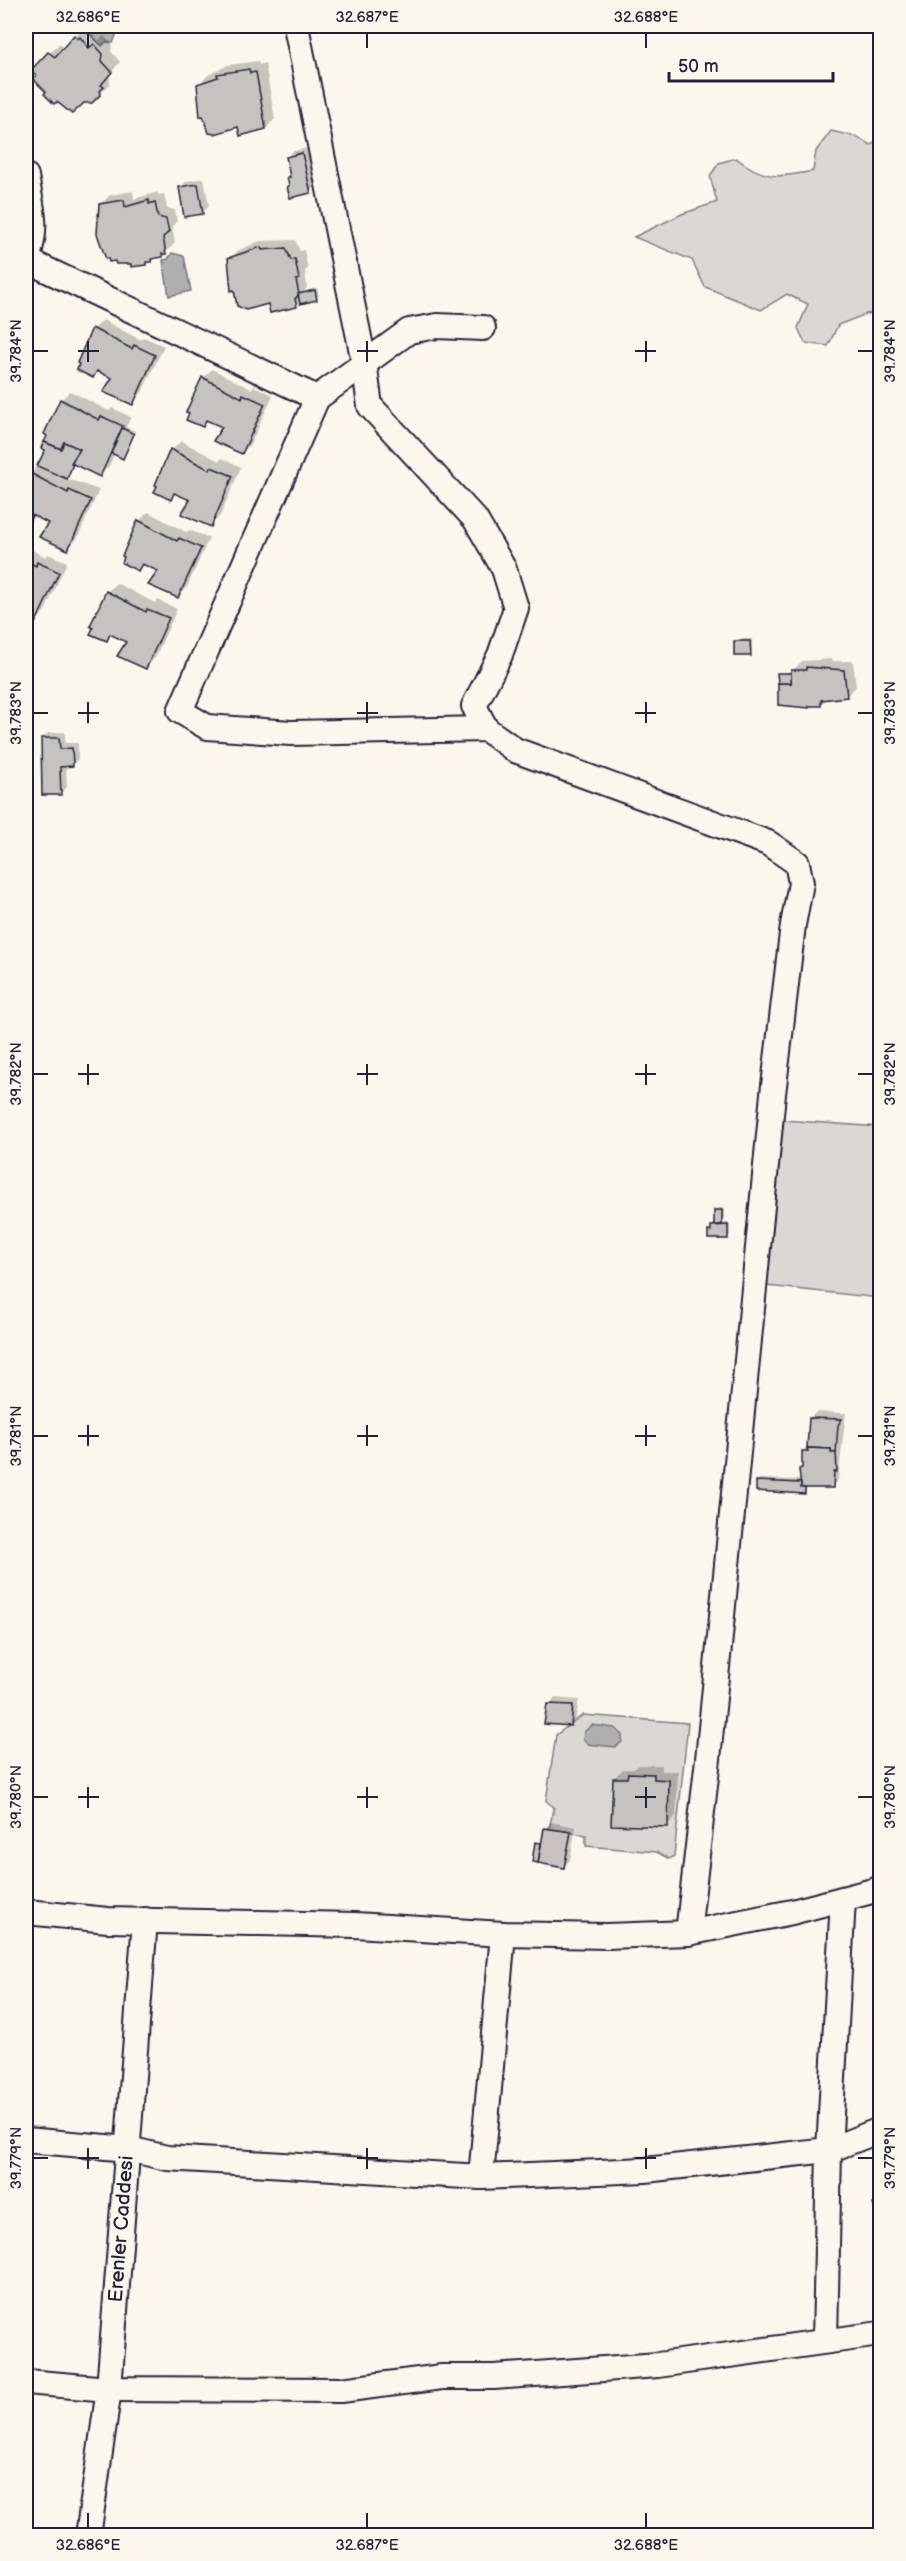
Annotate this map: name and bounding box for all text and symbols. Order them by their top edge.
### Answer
text: 32.686°E [56,8,120,27]
text: 32.687°E [335,8,399,27]
text: 32.688°E [614,8,678,27]
scale bar [669,45,832,83]
text: 50 m [678,56,719,77]
text: 39.784°N [7,319,26,383]
text: 39.784°N [881,319,900,383]
text: 39.783°N [7,681,26,745]
text: 39.783°N [881,681,900,745]
text: 39.782°N [7,1042,26,1106]
text: 39.782°N [881,1042,900,1106]
text: 39.781°N [7,1406,26,1466]
text: 39.781°N [881,1406,900,1466]
text: 39.780°N [7,1765,26,1829]
text: 39.780°N [881,1765,900,1829]
text: 39.779°N [7,2127,26,2189]
text: 39.779°N [881,2127,900,2189]
street label: Erenler Caddesi [104,2155,139,2303]
text: 32.686°E [56,2536,120,2555]
text: 32.687°E [335,2536,399,2555]
text: 32.688°E [614,2536,678,2555]

